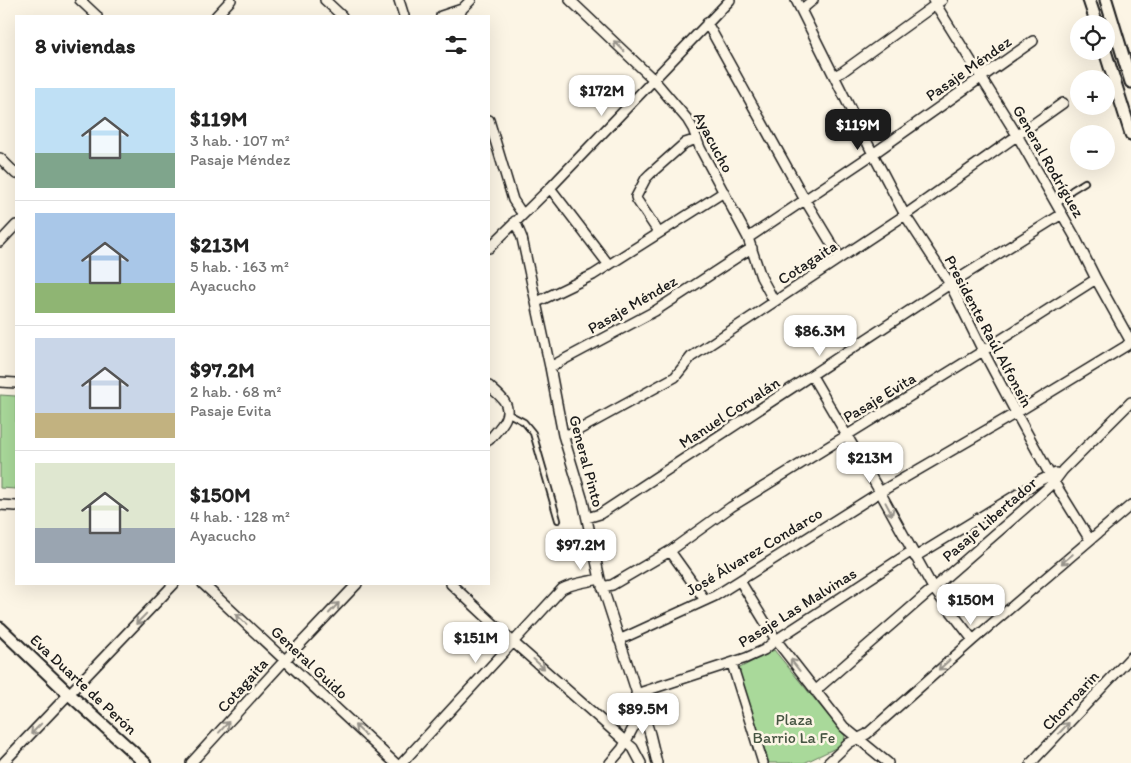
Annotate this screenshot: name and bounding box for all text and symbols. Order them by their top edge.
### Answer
map controls [1070,15,1115,170]
button: locate [1070,15,1115,60]
icon: filters [442,31,470,59]
street label: Pasaje Méndez [922,31,1015,105]
text: 8 viviendas [35,33,135,58]
one-way arrow [612,40,625,52]
button: + [1070,70,1115,115]
pin: $172M [567,74,637,117]
text: $172M [580,81,624,100]
street label: General Rodríguez [1009,102,1089,221]
text: $119M [190,106,248,131]
icon: home [75,108,135,168]
pin: $119M [823,108,893,151]
street label: Ayacucho [690,109,737,176]
text: $119M [836,115,880,134]
button: − [1070,125,1115,170]
text: 3 hab. · 107 m² [190,131,290,150]
text: Pasaje Méndez [190,150,290,169]
text: $213M [190,232,249,257]
icon: home [75,233,135,293]
street label: Cotagaita [774,236,841,289]
street label: Presidente Raúl Alfonsín [940,252,1037,411]
text: 5 hab. · 163 m² [190,257,289,276]
street label: Pasaje Méndez [584,271,681,338]
text: Ayacucho [190,276,256,295]
pin: $86.3M [779,314,861,357]
text: $86.3M [795,321,845,340]
text: $97.2M [190,357,255,382]
icon: home [75,358,135,418]
street label: Pasaje Evita [839,368,919,427]
street label: Manuel Corvalán [675,373,783,452]
text: 2 hab. · 68 m² [190,382,282,401]
text: Pasaje Evita [190,401,271,420]
street label: General Pinto [565,413,608,509]
pin: $213M [835,442,905,484]
text: $213M [847,448,893,467]
street label: Pasaje Libertador [938,473,1041,566]
text: $150M [190,482,251,507]
icon: home [75,483,135,543]
one-way arrow [885,501,894,516]
street label: José Álvarez Condarco [683,503,826,600]
text: 4 hab. · 128 m² [190,507,290,526]
text: Ayacucho [190,526,256,545]
pin: $97.2M [540,528,622,571]
text: $97.2M [556,535,606,554]
one-way arrow [1061,554,1074,565]
street label: Pasaje Las Malvinas [735,563,860,651]
pin: $150M [936,584,1006,626]
text: $150M [948,590,994,609]
one-way arrow [328,602,340,614]
one-way arrow [135,613,147,625]
one-way arrow [235,613,247,625]
street label: General Guido [267,622,352,703]
pin: $151M [441,622,511,664]
text: $151M [454,628,498,647]
street label: Eva Duarte de Perón [26,630,141,739]
street label: Cotagaita [213,654,272,716]
one-way arrow [532,658,545,670]
one-way arrow [790,658,800,672]
one-way arrow [938,660,951,671]
street label: Chorroarin [1038,666,1103,734]
pin: $89.5M [602,692,684,735]
text: $89.5M [618,699,668,718]
park label: Plaza Barrio La Fe [753,710,835,747]
one-way arrow [218,721,230,734]
one-way arrow [1058,721,1070,734]
one-way arrow [30,722,42,735]
one-way arrow [353,724,366,736]

